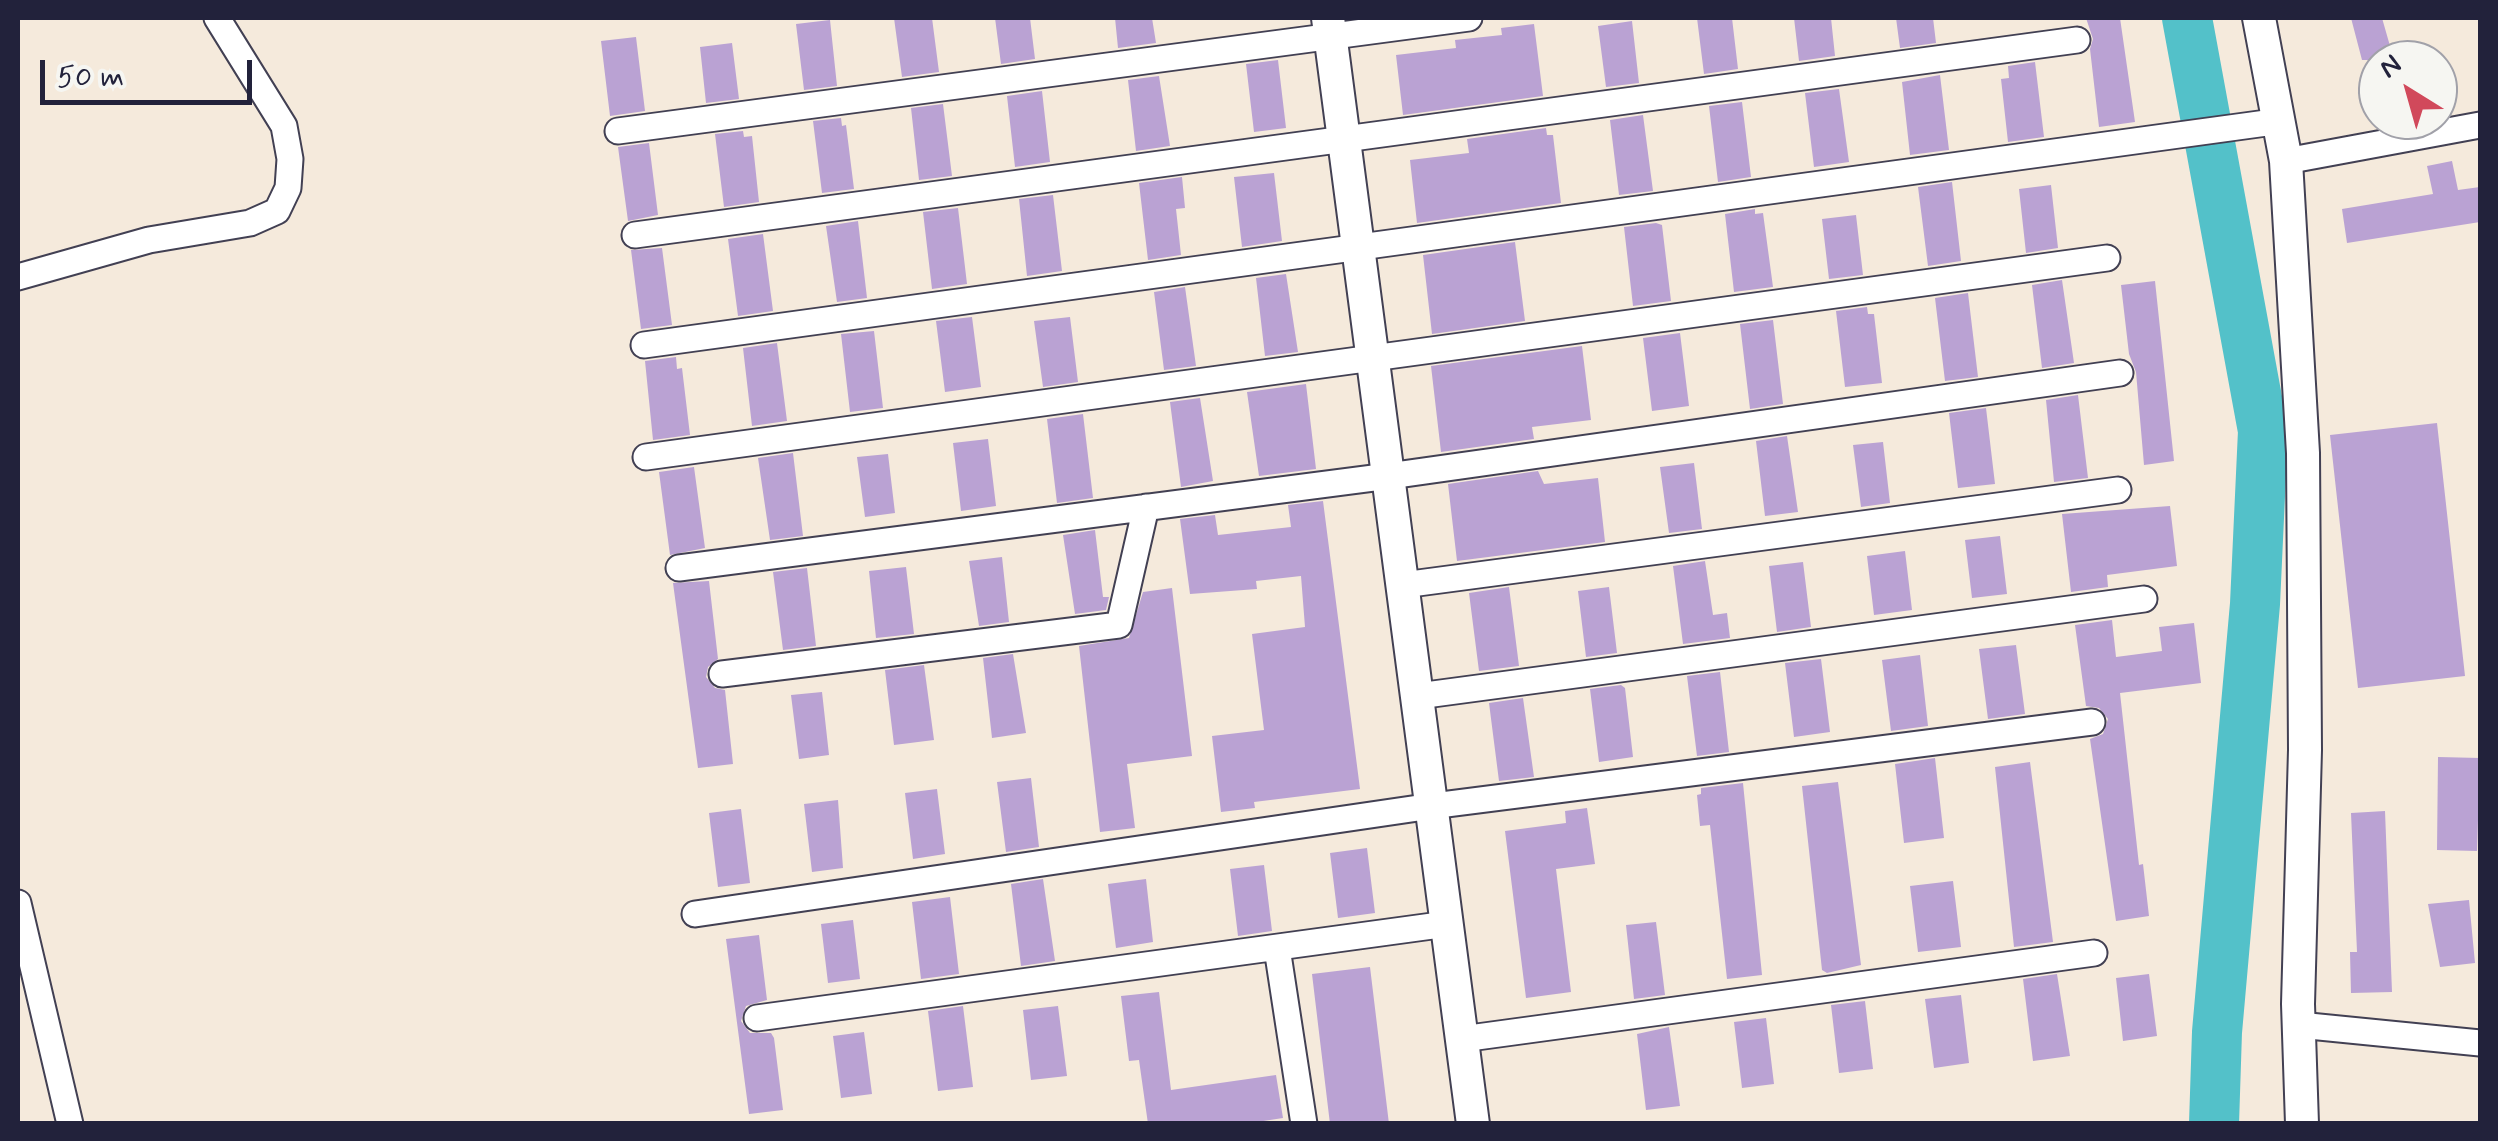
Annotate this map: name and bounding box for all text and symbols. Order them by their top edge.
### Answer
scale bar [45,40,258,102]
north arrow [2358,40,2458,140]
text: N [2372,47,2409,88]
text: 50 m [57,58,124,97]

